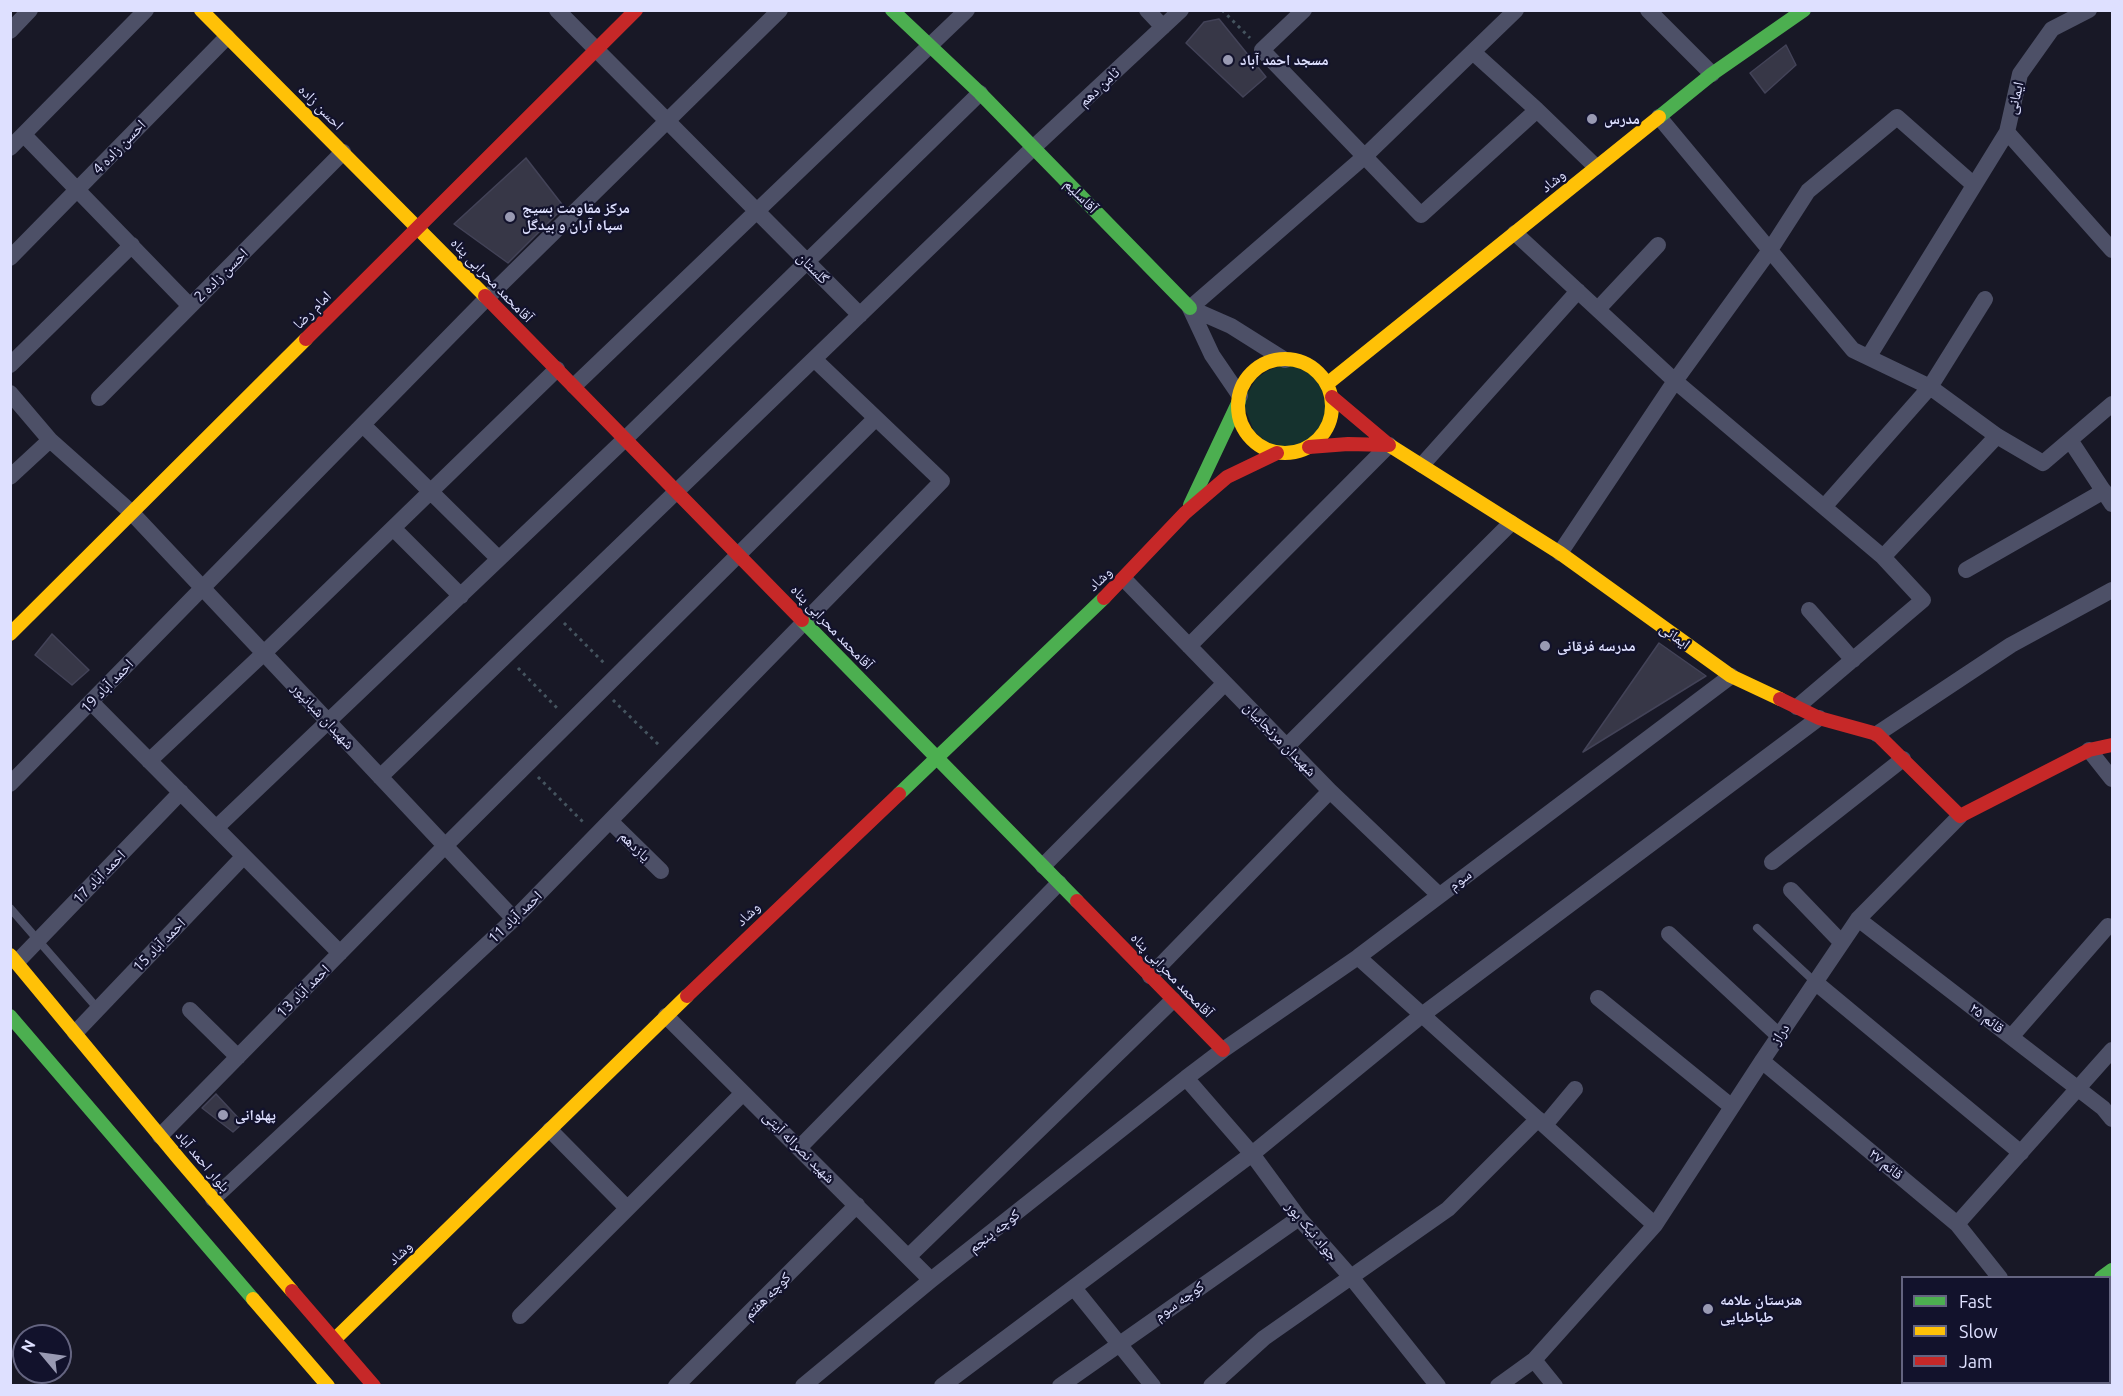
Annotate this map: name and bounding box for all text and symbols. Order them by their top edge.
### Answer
place label: مسجد احمد آباد [1240,51,1328,69]
marker: مسجد احمد آباد [1221,53,1235,67]
street label: ثامن دهم [1075,63,1123,111]
street label: احسن زاده [294,80,348,134]
street label: ایمانی [2003,80,2027,116]
place label: مدرس [1604,110,1640,128]
marker: مدرس [1585,112,1599,126]
street label: احسن زاده 4 [89,116,149,178]
street label: وشاد [1537,166,1569,196]
street label: آقاسلیم [1060,175,1102,217]
place label: مرکز مقاومت بسیج سپاه آران و بیدگل [522,199,630,234]
marker: مرکز مقاومت بسیج سپاه آران و بیدگل [503,210,517,224]
street label: آقامحمد محرابی پناه [447,234,537,326]
street label: احسن زاده 2 [190,244,252,306]
street label: گلستان [793,248,833,288]
street label: امام رضا [289,287,335,333]
street label: وشاد [1084,563,1116,595]
street label: آقامحمد محرابی پناه [787,581,877,673]
street label: ایمانی [1656,619,1694,653]
place label: مدرسه فرقانی [1557,637,1636,655]
marker: مدرسه فرقانی [1538,639,1552,653]
street label: احمد آباد 19 [77,655,137,717]
street label: شهیدان شبانپور [288,679,358,753]
street label: شهیدان مرنجابیان [1240,698,1320,780]
street label: یازدهم [616,827,654,865]
street label: احمد آباد 17 [69,846,129,908]
street label: سوم [1445,866,1475,894]
street label: احمد آباد 11 [484,887,546,947]
street label: وشاد [732,898,764,930]
street label: احمد آباد 15 [129,914,189,976]
street label: آقامحمد محرابی پناه [1127,929,1217,1021]
street label: احمد آباد 13 [273,961,333,1021]
street label: قائم ۲۵ [1966,999,2008,1037]
street label: دراز [1767,1020,1793,1048]
place label: پهلوانی [235,1106,276,1124]
street label: شهید نصراله آیتی [759,1107,839,1187]
marker: پهلوانی [216,1108,230,1122]
street label: بلوار احمد آباد [172,1126,234,1196]
street label: قائم ۲۷ [1865,1145,1907,1183]
street label: جواد نیک پور [1282,1198,1342,1264]
street label: کوچه پنجم [965,1205,1023,1257]
street label: وشاد [384,1237,416,1269]
street label: کوچه هفتم [740,1269,794,1323]
legend [1901,1276,2111,1384]
street label: کوچه سوم [1150,1277,1208,1325]
place label: هنرستان علامه طباطبایی [1720,1291,1802,1326]
text: Fast [1959,1291,1992,1311]
marker: هنرستان علامه طباطبایی [1701,1302,1715,1316]
text: Slow [1959,1321,1998,1341]
north arrow [12,1324,72,1384]
text: N [17,1337,39,1356]
text: Jam [1959,1351,1993,1371]

